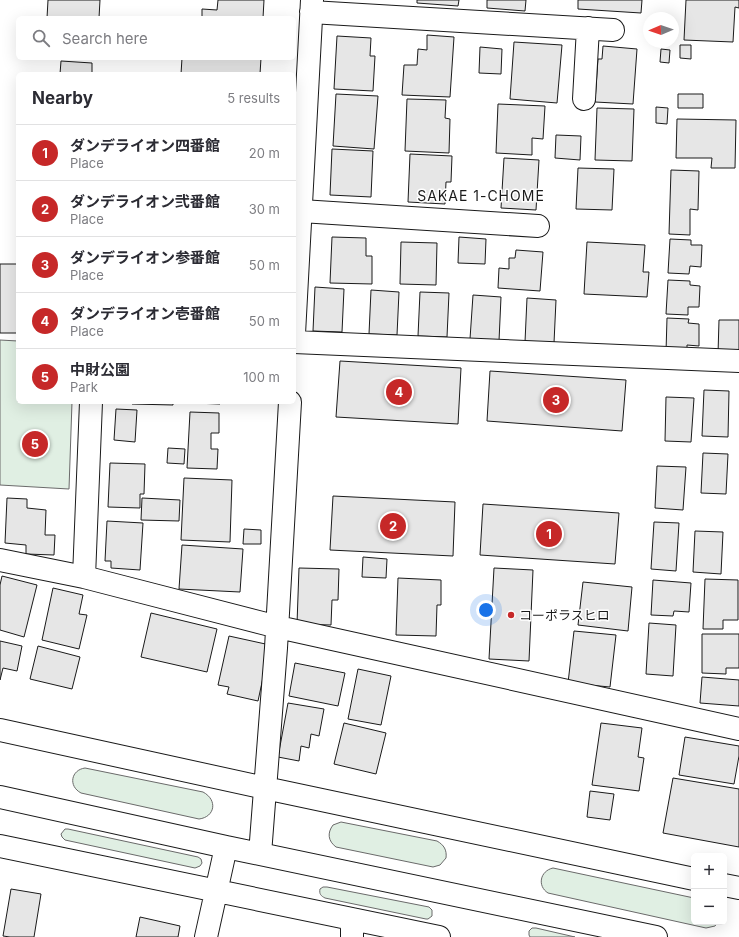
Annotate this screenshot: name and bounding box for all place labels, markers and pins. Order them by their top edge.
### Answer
pin: 4 [386,377,412,407]
pin: 3 [543,385,569,415]
pin: 5 [22,429,48,459]
pin: 2 [380,511,406,541]
pin: 1 [536,519,562,549]
place label: コーポラスヒロ [519,607,610,623]
marker: コーポラスヒロ [506,610,516,620]

